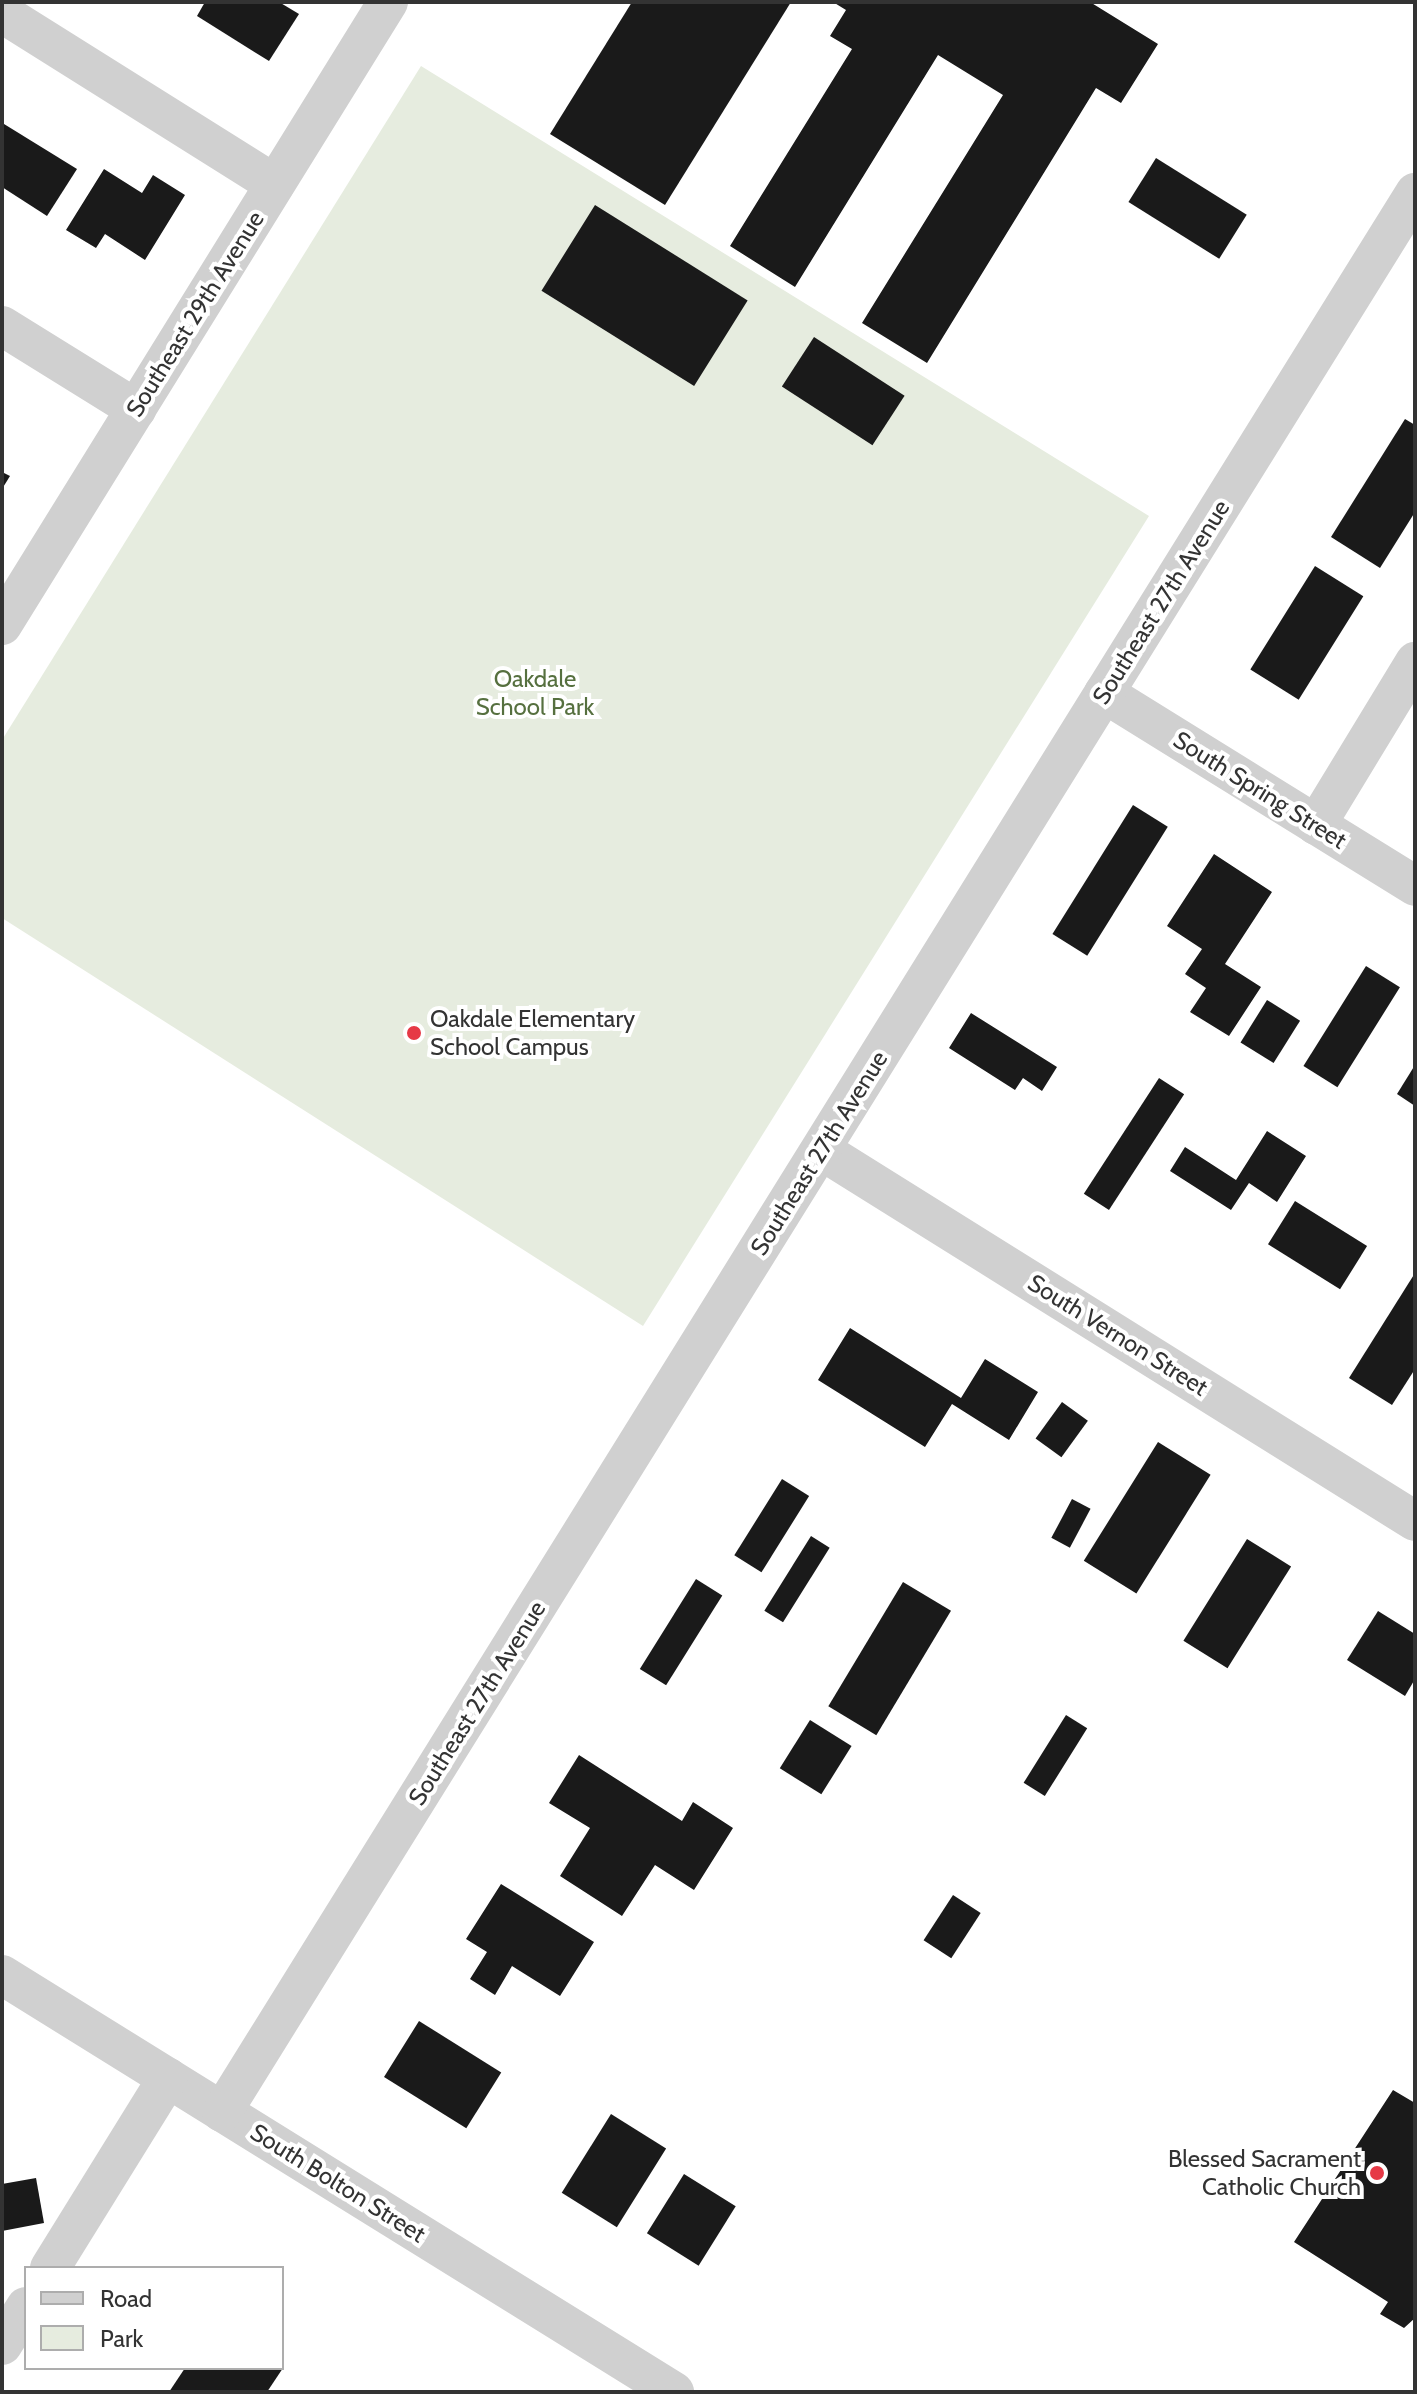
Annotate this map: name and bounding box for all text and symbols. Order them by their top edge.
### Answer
street label: Southeast 29th Avenue [120,206,270,422]
street label: Southeast 27th Avenue [1086,495,1236,709]
park label: Oakdale School Park [476,665,594,721]
street label: South Spring Street [1168,725,1352,855]
place label: Oakdale Elementary School Campus [430,1005,635,1061]
marker: Oakdale Elementary School Campus [405,1024,423,1042]
street label: Southeast 27th Avenue [744,1046,894,1260]
street label: South Vernon Street [1023,1268,1213,1402]
street label: Southeast 27th Avenue [402,1596,552,1810]
street label: South Bolton Street [245,2118,431,2248]
place label: Blessed Sacrament Catholic Church [1168,2145,1361,2201]
marker: Blessed Sacrament Catholic Church [1368,2164,1386,2182]
legend [24,2266,284,2370]
text: Road [100,2284,152,2313]
text: Park [100,2324,143,2353]

